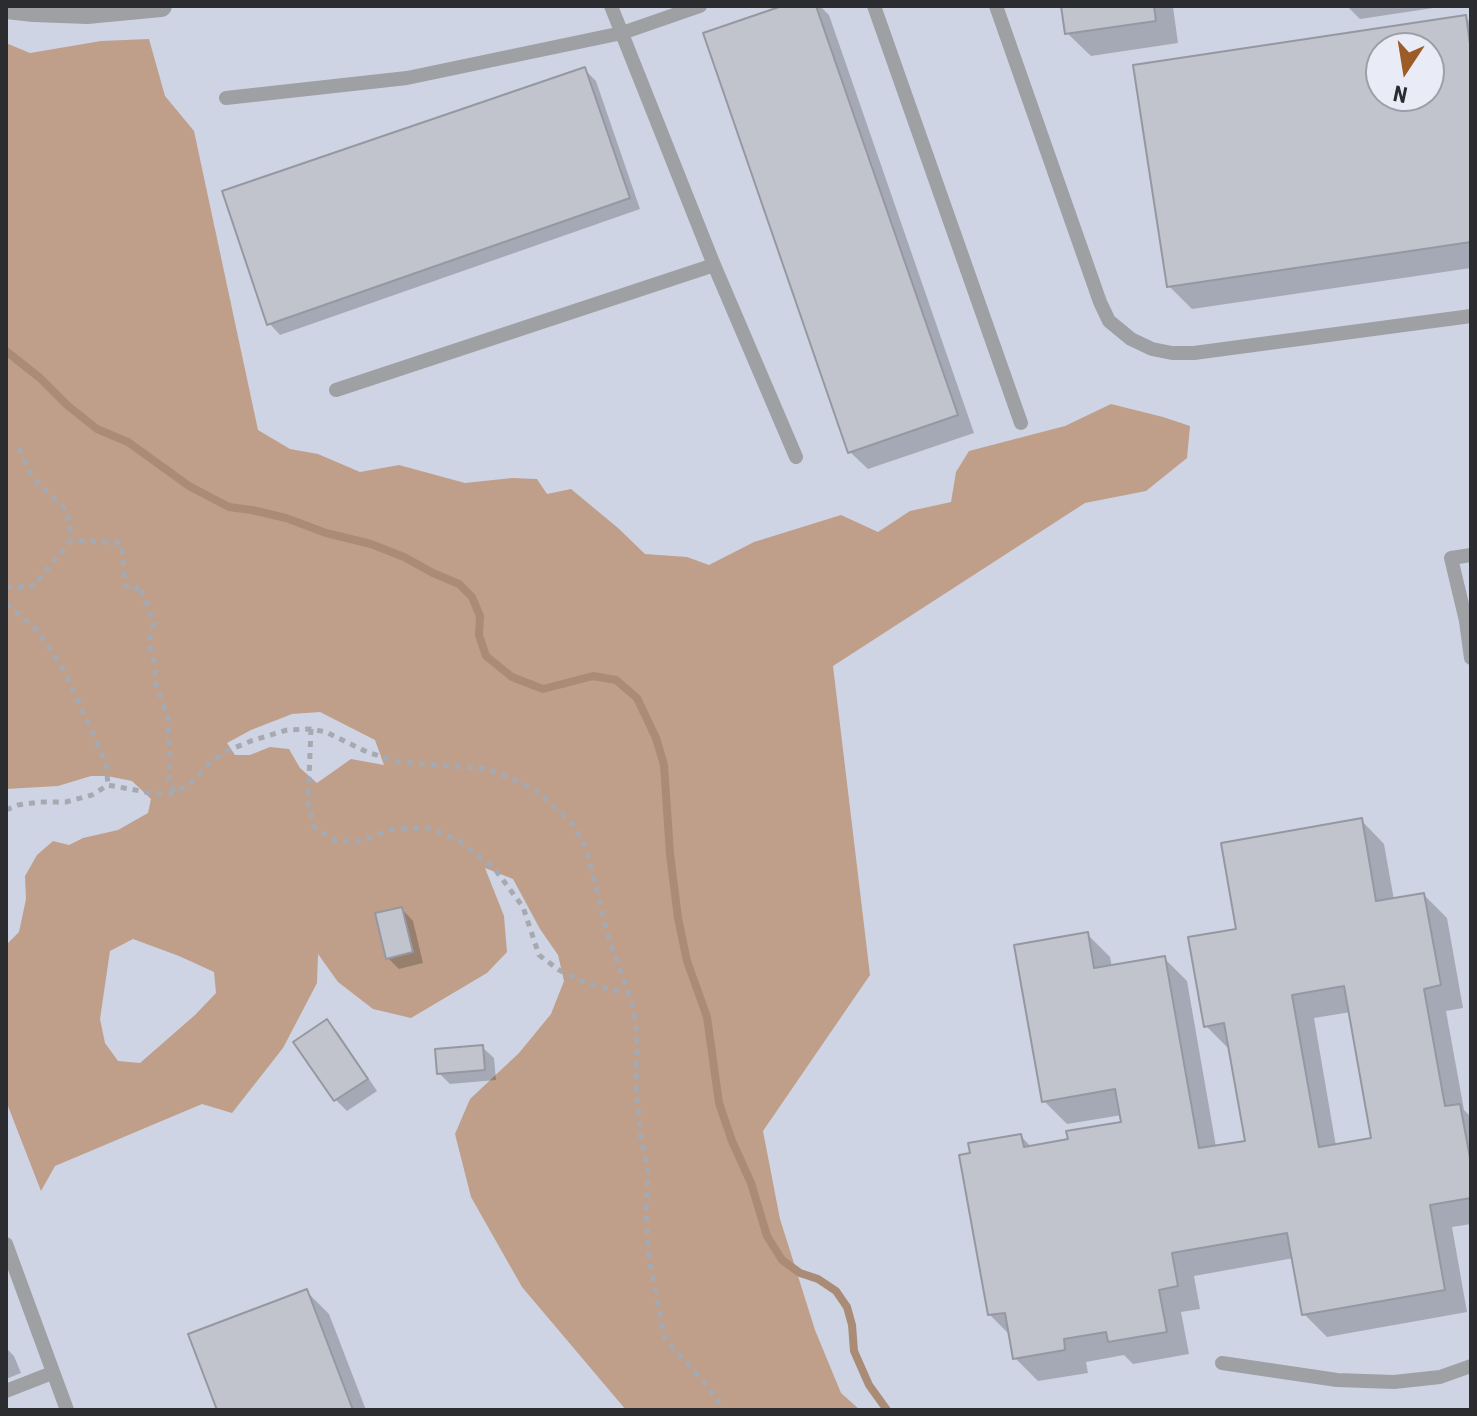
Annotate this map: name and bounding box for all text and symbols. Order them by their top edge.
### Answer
north arrow [1365,32,1445,112]
text: N [1391,80,1410,108]

